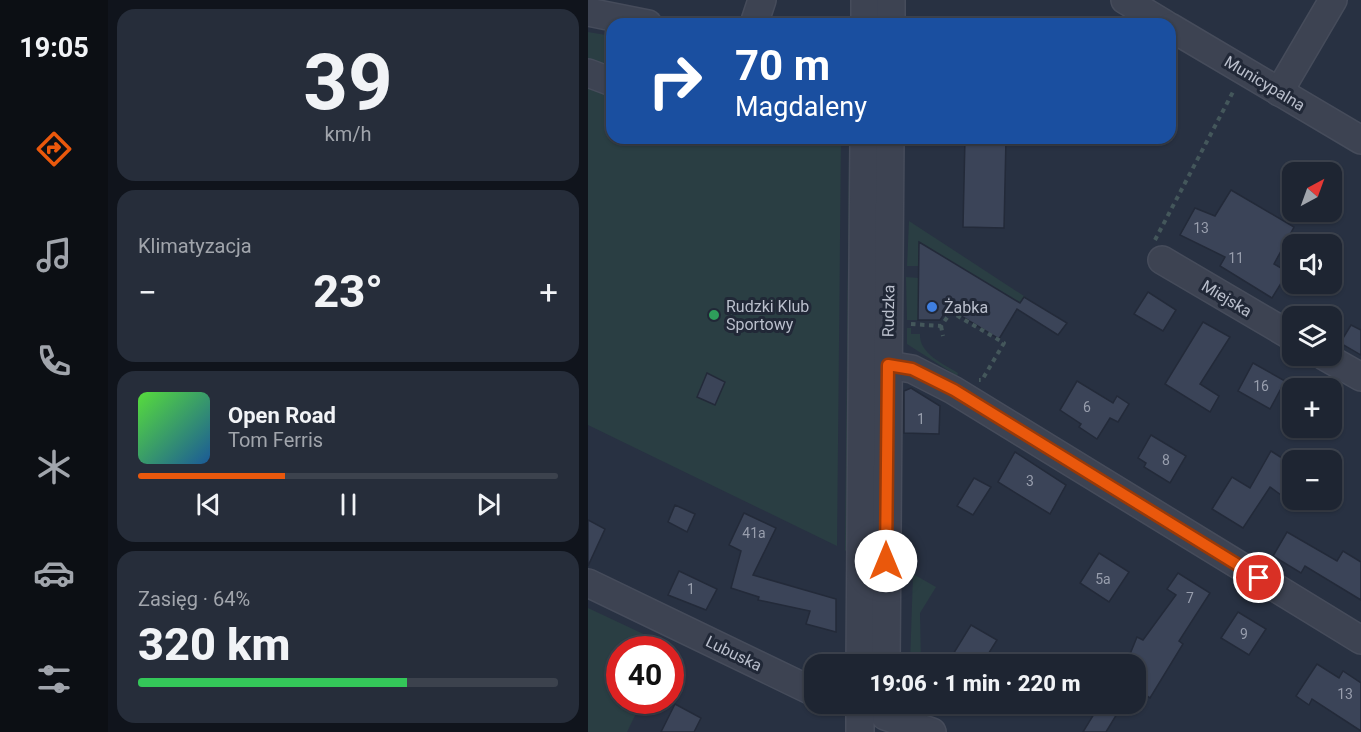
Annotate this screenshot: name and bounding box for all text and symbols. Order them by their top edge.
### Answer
text: 19:05 [19,32,89,64]
text: 39 [303,37,393,128]
text: 70 m [735,41,830,90]
icon: right [636,42,714,120]
street label: Municypalna [1221,52,1308,115]
text: Magdaleny [735,91,867,123]
text: km/h [325,122,371,146]
icon: directions [33,128,75,170]
north arrow [1282,162,1342,222]
map controls [1282,162,1342,510]
house number: 13 [1193,220,1209,236]
icon: music [33,234,75,276]
text: Klimatyzacja [138,234,252,258]
button: sound [1282,234,1342,294]
house number: 11 [1228,250,1244,266]
text: 23° [313,265,383,318]
text: − [138,273,157,312]
text: + [539,273,558,312]
street label: Miejska [1198,276,1255,321]
street label: Rudzka [879,285,898,337]
place label: Rudzki Klub Sportowy [726,297,809,334]
place label: Żabka [944,298,988,317]
marker: Żabka [925,300,939,314]
button: layers [1282,306,1342,366]
marker: Rudzki Klub Sportowy [707,308,721,322]
icon: phone [33,340,75,382]
house number: 16 [1253,378,1269,394]
button: + [1282,378,1342,438]
house number: 6 [1083,399,1091,415]
text: Open Road [228,403,336,428]
house number: 1 [917,411,925,427]
text: Tom Ferris [228,428,323,452]
icon: climate [33,446,75,488]
button: − [1282,450,1342,510]
house number: 8 [1162,452,1170,468]
house number: 3 [1026,473,1034,489]
icon: previous [192,488,225,521]
icon: pause [332,488,365,521]
icon: next [472,488,505,521]
house number: 41a [742,525,766,541]
position arrow [854,529,918,593]
icon: car [33,552,75,594]
pin [1233,552,1284,603]
icon: arrive [1242,561,1275,594]
house number: 5a [1095,571,1111,587]
house number: 1 [687,581,695,597]
text: Zasięg · 64% [138,587,250,611]
house number: 7 [1186,590,1194,606]
text: 320 km [138,618,290,671]
house number: 9 [1240,626,1248,642]
street label: Lubuska [703,632,765,675]
speed limit sign: 40 [606,636,684,714]
icon: filters [33,658,75,700]
text: 19:06 · 1 min · 220 m [870,671,1080,696]
house number: 13 [1337,686,1353,702]

